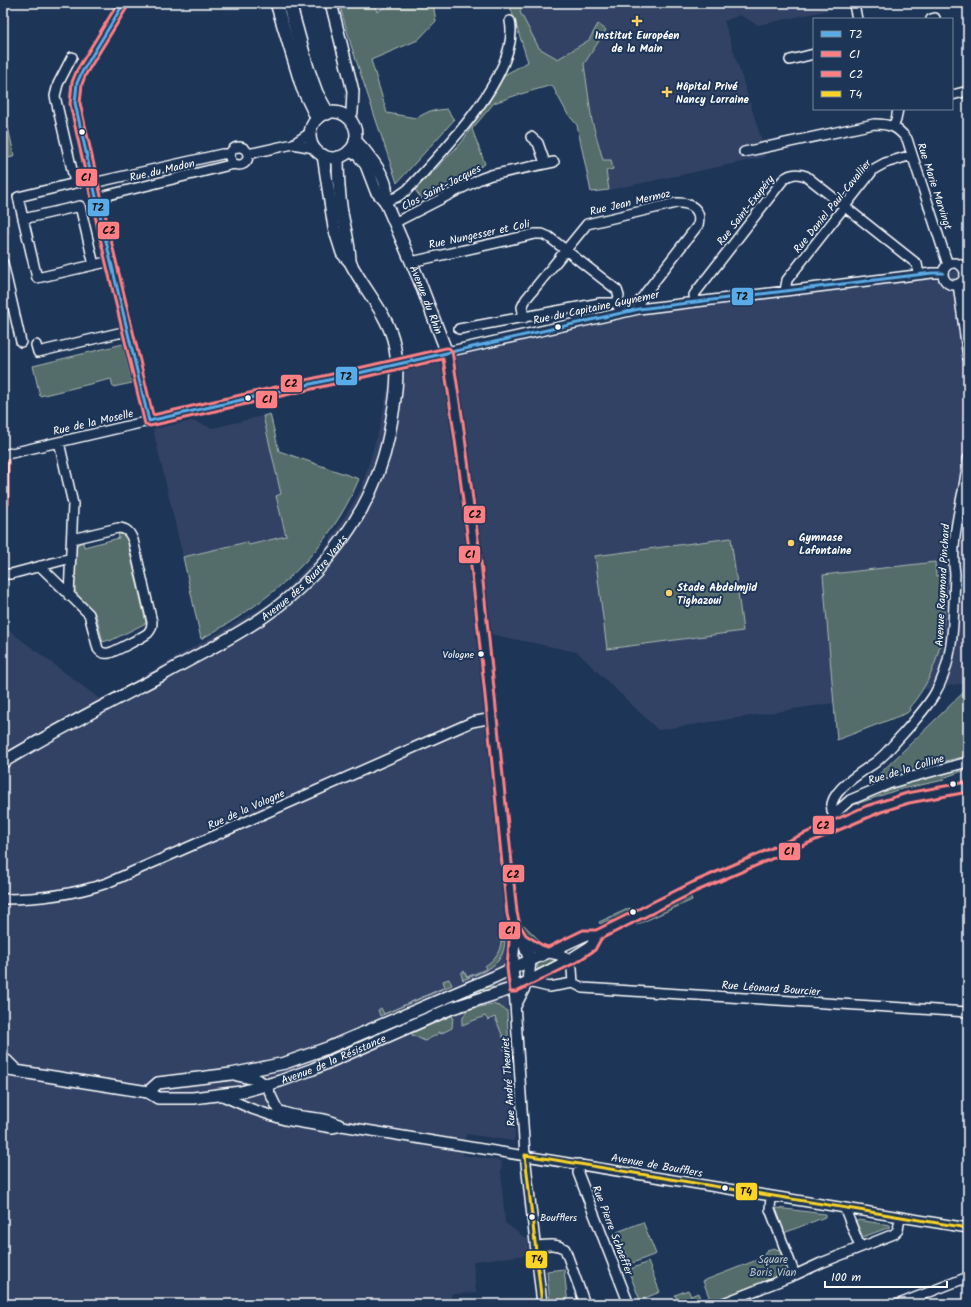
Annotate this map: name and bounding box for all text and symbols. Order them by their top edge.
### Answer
marker: Institut Européen de la Main [631,15,643,27]
legend [813,18,953,110]
text: T2 [849,25,862,44]
place label: Institut Européen de la Main [595,27,679,58]
text: C1 [849,45,860,64]
text: C2 [849,65,863,84]
place label: Hôpital Privé Nancy Lorraine [676,78,750,109]
text: T4 [849,85,862,104]
marker: Hôpital Privé Nancy Lorraine [661,86,673,98]
unlabelled marker [77,127,87,137]
street label: Rue Marie Marvingt [911,140,957,233]
street label: Rue du Madon [128,155,197,187]
street label: Rue Daniel Paul-Cavallier [789,155,877,257]
street label: Clos Saint-Jacques [398,160,485,216]
line badge: C1 [75,168,98,187]
text: C1 [81,169,92,187]
street label: Rue Saint-Exupéry [712,171,780,250]
street label: Rue Jean Mermoz [588,185,673,221]
line badge: T2 [87,198,110,217]
text: T2 [92,199,104,217]
street label: Rue Nungesser et Coli [427,215,532,254]
line badge: C2 [97,221,120,240]
text: C2 [102,222,116,240]
street label: Avenue du Rhin [404,263,447,337]
street label: Rue du Capitaine Guynemer [531,286,662,330]
line badge: T2 [731,287,754,306]
text: T2 [736,288,748,306]
unlabelled marker [553,322,563,332]
line badge: T2 [335,366,358,386]
text: T2 [340,368,352,386]
line badge: C2 [280,374,303,393]
text: C2 [284,375,298,393]
line badge: C1 [255,390,278,409]
text: C1 [262,391,273,409]
unlabelled marker [243,393,253,403]
street label: Rue de la Moselle [51,405,135,441]
line badge: C2 [463,505,486,524]
text: C2 [468,506,482,524]
street label: Avenue Raymond Pinchard [931,523,955,647]
place label: Gymnase Lafontaine [799,529,852,560]
street label: Avenue des Quatre Vents [257,531,353,626]
marker: Gymnase Lafontaine [786,538,796,548]
line badge: C1 [458,545,481,564]
text: C1 [465,546,476,564]
place label: Stade Abdelmjid Tighazoui [677,579,758,610]
marker: Stade Abdelmjid Tighazoui [664,588,674,598]
place label: Vologne [443,647,474,663]
marker: Vologne [476,649,486,659]
street label: Rue de la Colline [866,750,947,790]
unlabelled marker [948,779,958,789]
street label: Rue de la Vologne [205,785,288,835]
line badge: C2 [812,815,835,835]
text: C2 [816,817,830,835]
line badge: C1 [778,842,801,861]
text: C1 [784,843,795,861]
line badge: C2 [502,864,525,883]
text: C2 [506,866,520,884]
unlabelled marker [628,907,638,917]
line badge: C1 [498,921,521,940]
text: C1 [505,922,516,940]
street label: Rue Léonard Bourcier [721,977,822,1002]
street label: Avenue de la Résistance [279,1030,389,1090]
street label: Rue André Theuriet [497,1036,521,1127]
street label: Avenue de Boufflers [610,1149,704,1183]
line badge: T4 [735,1182,758,1201]
street label: Rue Pierre Schaeffer [587,1183,638,1279]
unlabelled marker [720,1183,730,1193]
text: T4 [740,1183,752,1201]
place label: Boufflers [540,1210,578,1226]
marker: Boufflers [527,1212,537,1222]
line badge: T4 [525,1250,548,1269]
text: T4 [531,1251,543,1269]
park label: Square Boris Vian [750,1251,797,1282]
scale bar [825,1263,947,1289]
text: 100 m [831,1268,862,1287]

